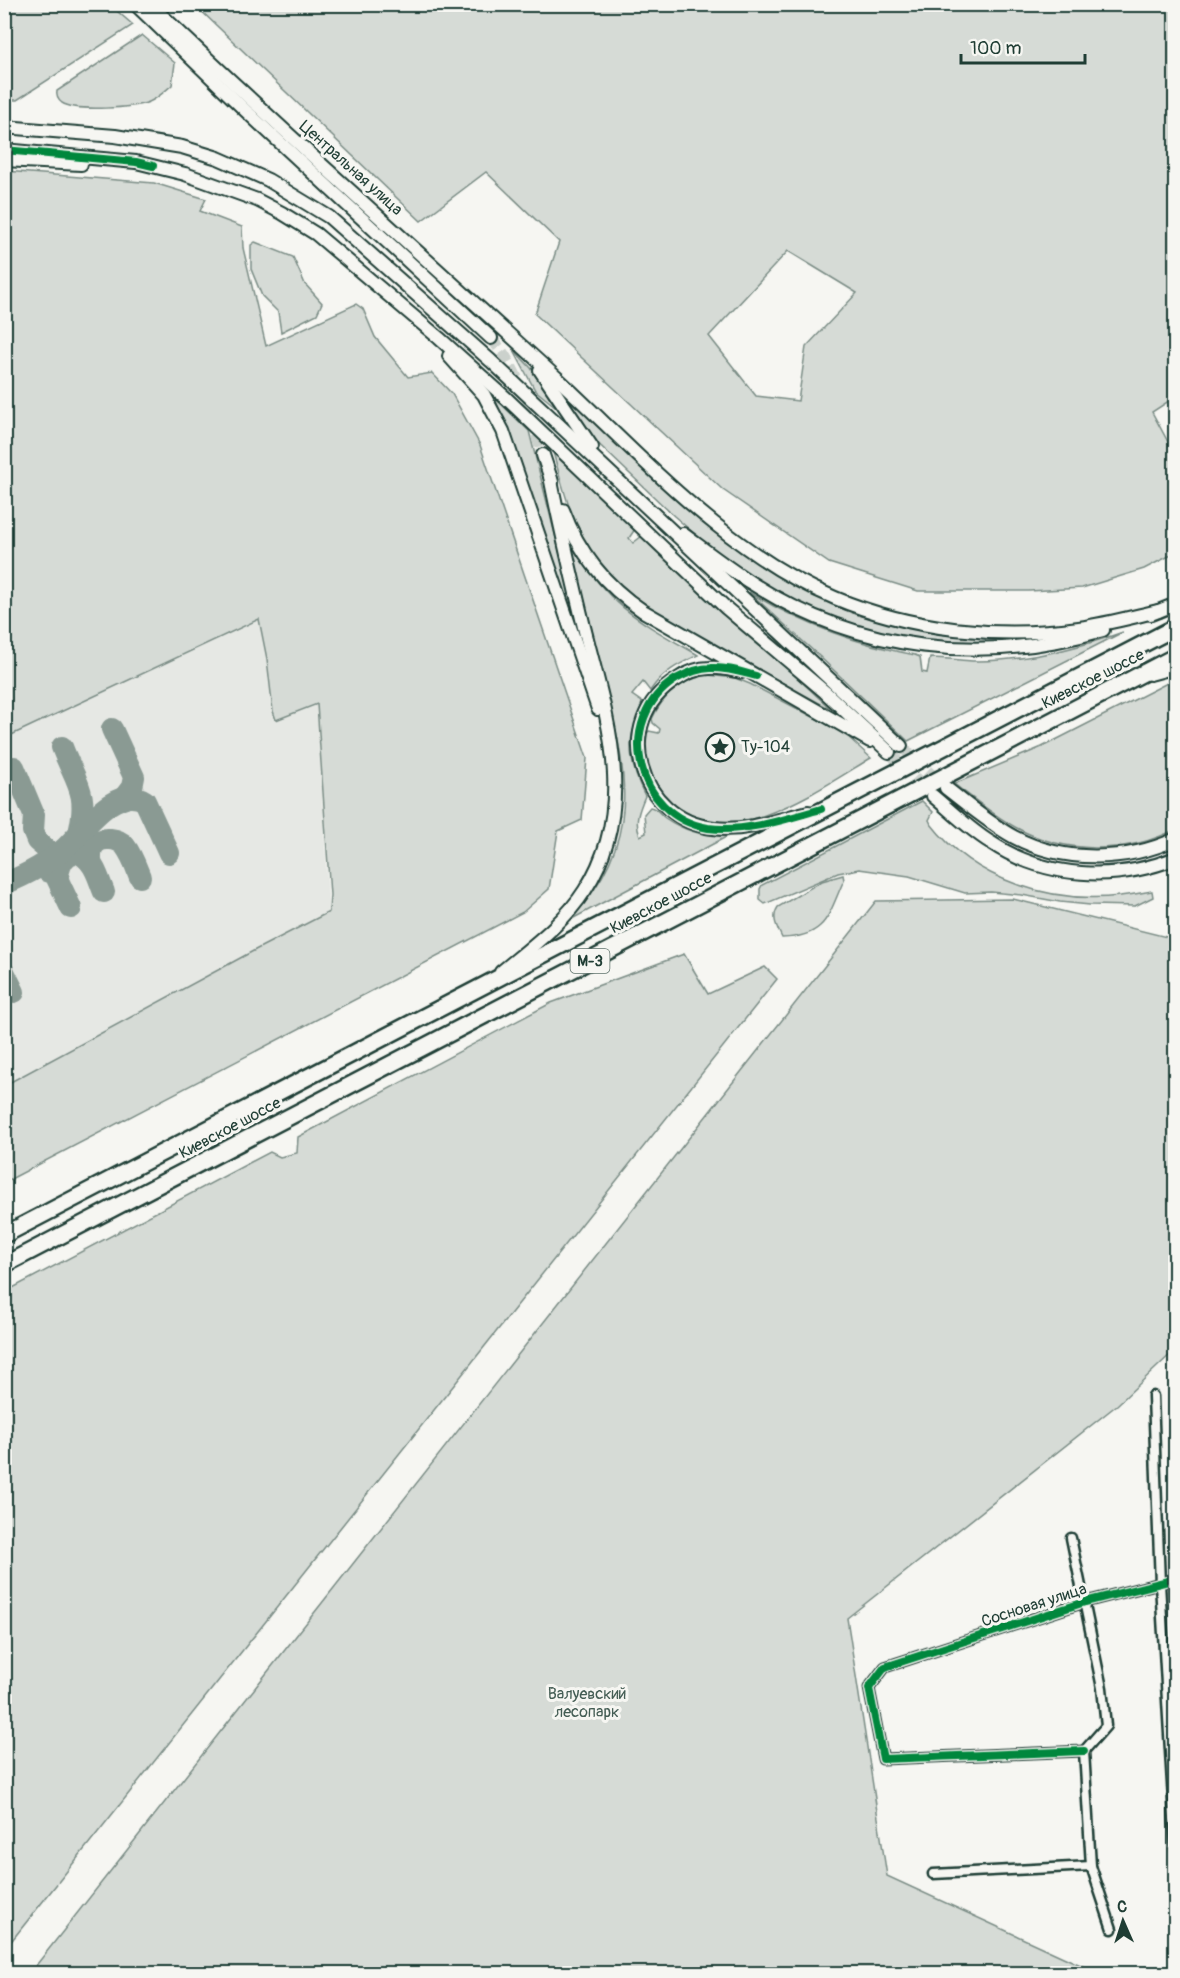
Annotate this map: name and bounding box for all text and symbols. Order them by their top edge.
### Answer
scale bar [961,27,1086,65]
text: 100 m [970,37,1022,60]
street label: Центральная улица [295,116,407,220]
street label: Киевское шоссе [1038,645,1148,713]
place icon: Ту-104 [704,731,736,763]
place label: Ту-104 [741,737,790,757]
street label: Киевское шоссе [607,868,715,938]
road number: М-3 [570,949,610,973]
street label: Киевское шоссе [176,1093,284,1163]
street label: Сосновая улица [979,1579,1089,1631]
park label: Валуевский лесопарк [548,1684,626,1722]
north arrow [1093,1891,1153,1951]
text: С [1117,1897,1128,1917]

